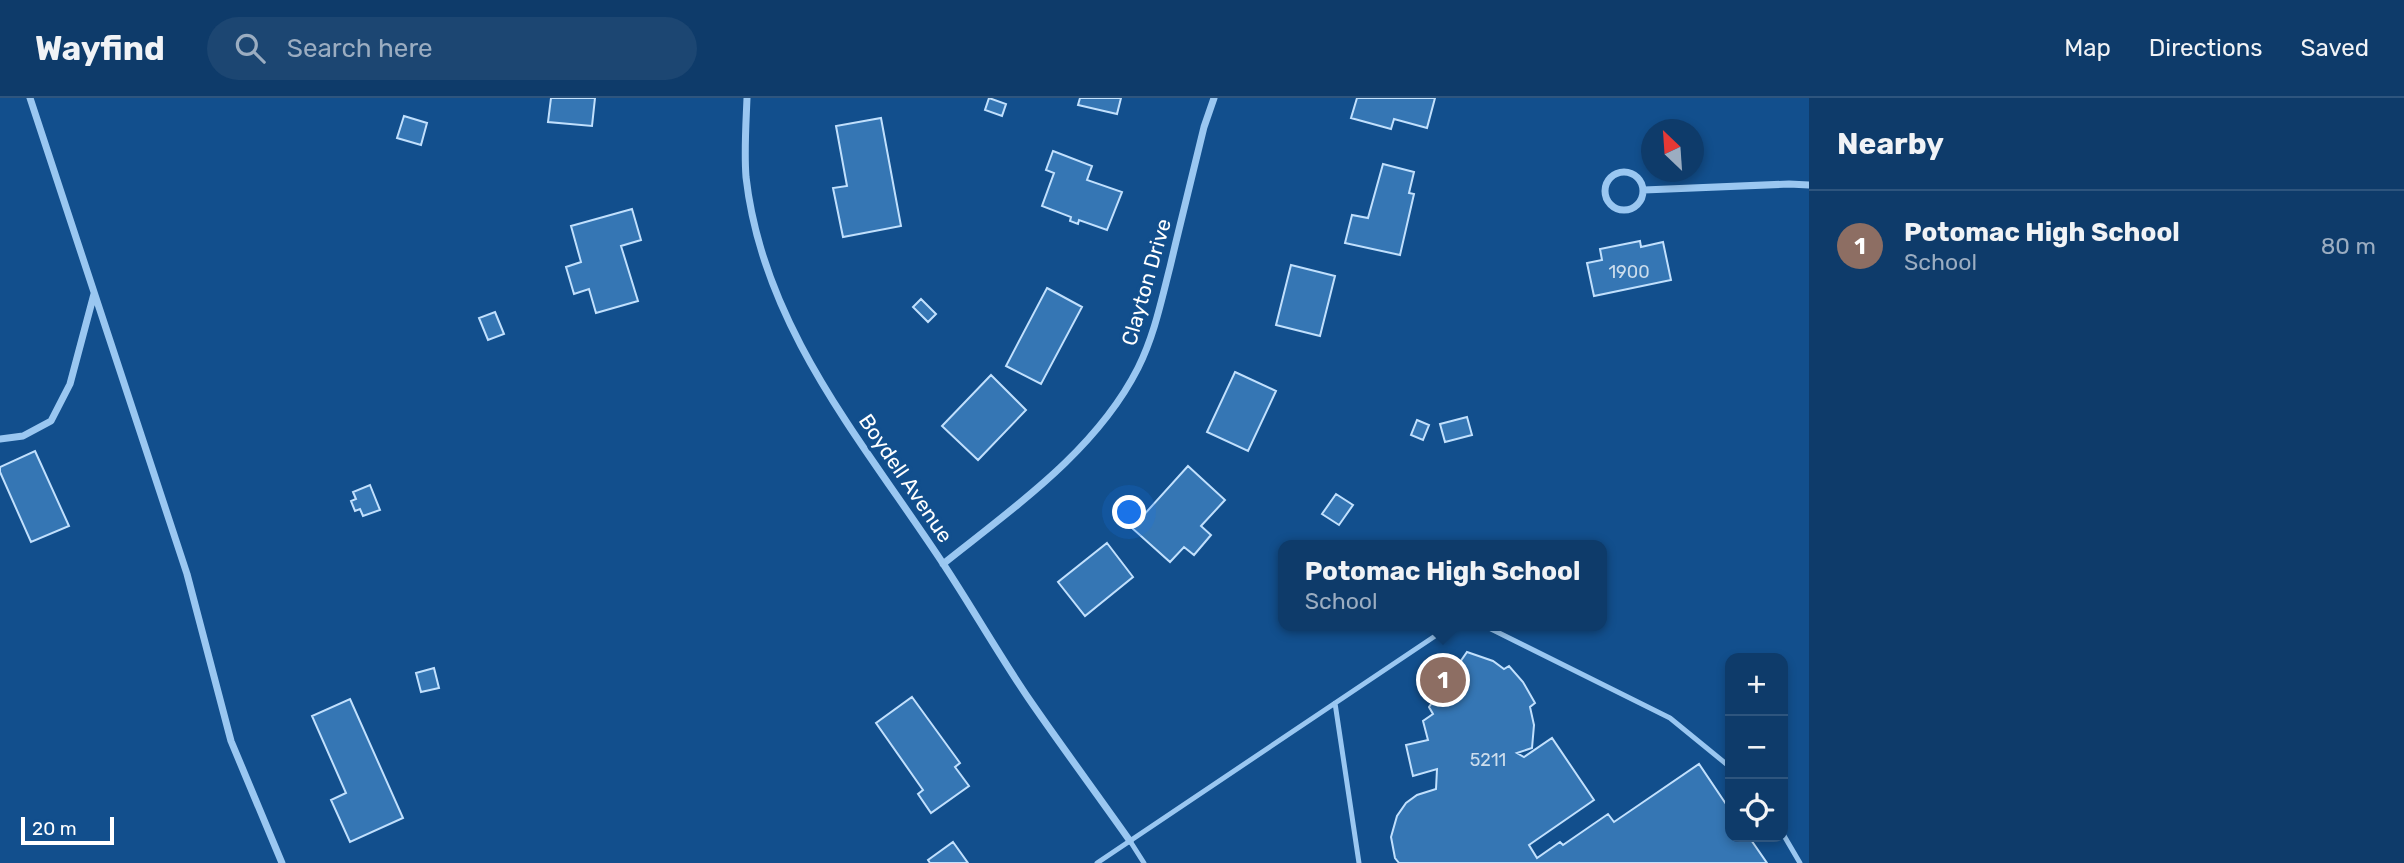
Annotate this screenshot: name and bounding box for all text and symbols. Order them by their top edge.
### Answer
search box [207,17,697,80]
text: Wayfind [35,29,165,68]
icon: search [231,29,269,67]
text: Search here [287,33,433,64]
text: Map [2064,34,2111,62]
text: Directions [2149,34,2262,62]
text: Saved [2300,34,2369,62]
north arrow [1641,119,1704,182]
text: Nearby [1837,126,1944,162]
street label: Clayton Drive [1116,216,1176,348]
text: Potomac High School [1904,217,2180,248]
text: 1 [1854,232,1866,260]
text: 80 m [2321,232,2376,260]
text: School [1904,248,1977,276]
house number: 1900 [1608,261,1650,283]
street label: Boydell Avenue [854,409,958,547]
your location [1112,495,1146,529]
popup [1278,540,1607,631]
text: Potomac High School [1305,556,1580,587]
text: School [1305,587,1378,615]
map controls [1725,653,1788,842]
button: + [1725,653,1788,716]
pin: 1 [1420,654,1466,706]
button: − [1725,716,1788,779]
house number: 5211 [1470,749,1506,771]
button: locate [1725,779,1788,842]
scale bar [21,814,114,846]
text: 20 m [32,817,77,840]

